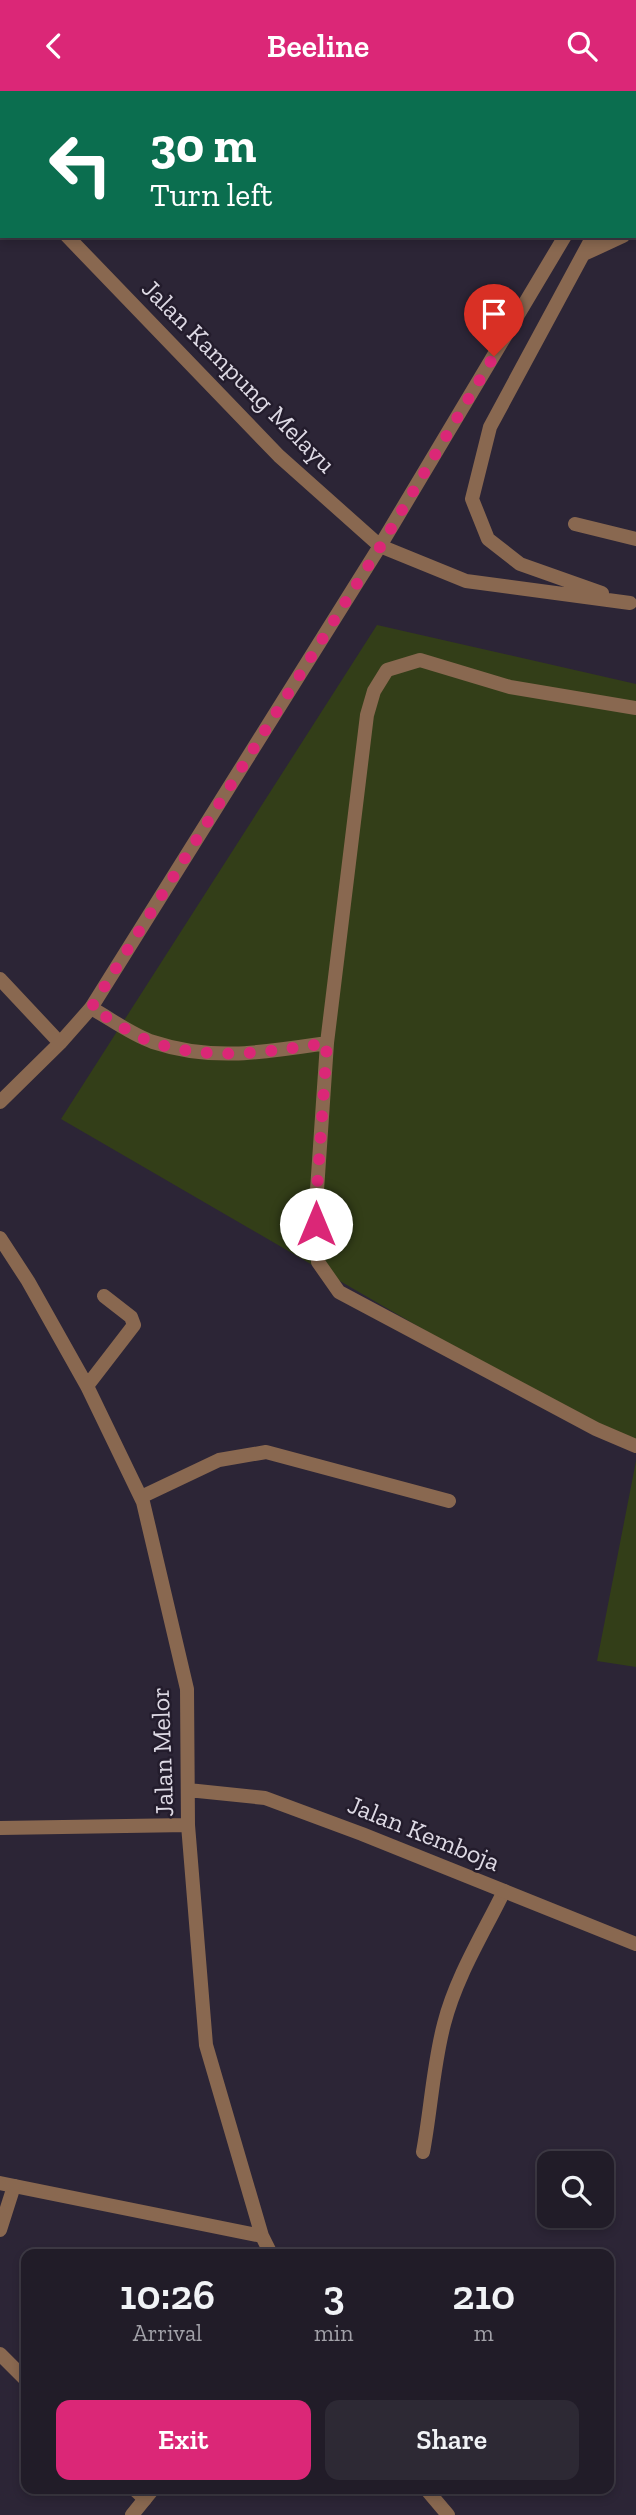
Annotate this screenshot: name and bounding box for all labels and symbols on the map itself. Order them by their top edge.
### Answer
street label: Jalan Kampung Melayu [135,272,343,480]
pin [464,284,524,356]
position arrow [279,1187,353,1261]
street label: Jalan Melor [144,1687,180,1817]
street label: Jalan Kemboja [343,1788,505,1878]

